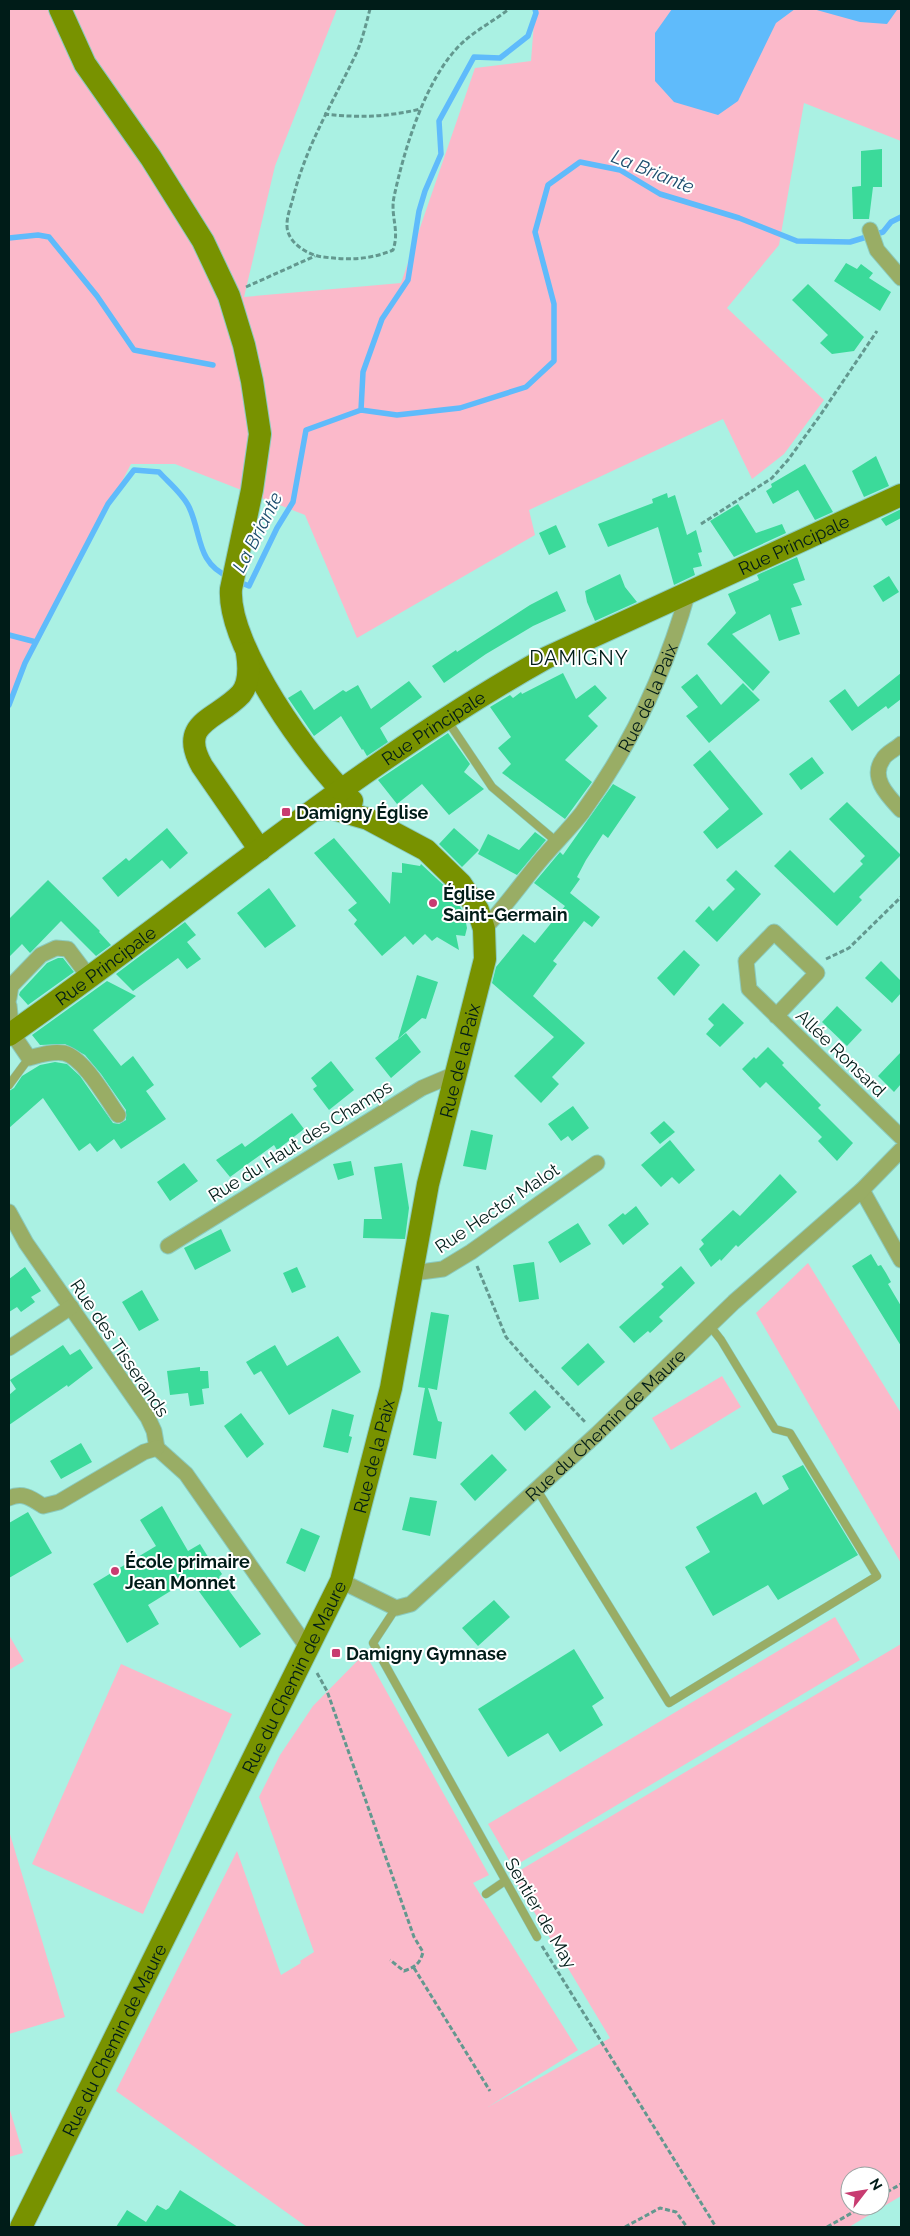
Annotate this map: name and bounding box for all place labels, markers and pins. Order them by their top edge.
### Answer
place label: Damigny Église [296,802,429,823]
marker: Damigny Église [280,806,292,818]
place label: Église Saint-Germain [443,883,568,925]
marker: Église Saint-Germain [427,897,439,909]
place label: École primaire Jean Monnet [125,1551,250,1593]
marker: École primaire Jean Monnet [109,1565,121,1577]
place label: Damigny Gymnase [346,1643,507,1664]
marker: Damigny Gymnase [330,1647,342,1659]

